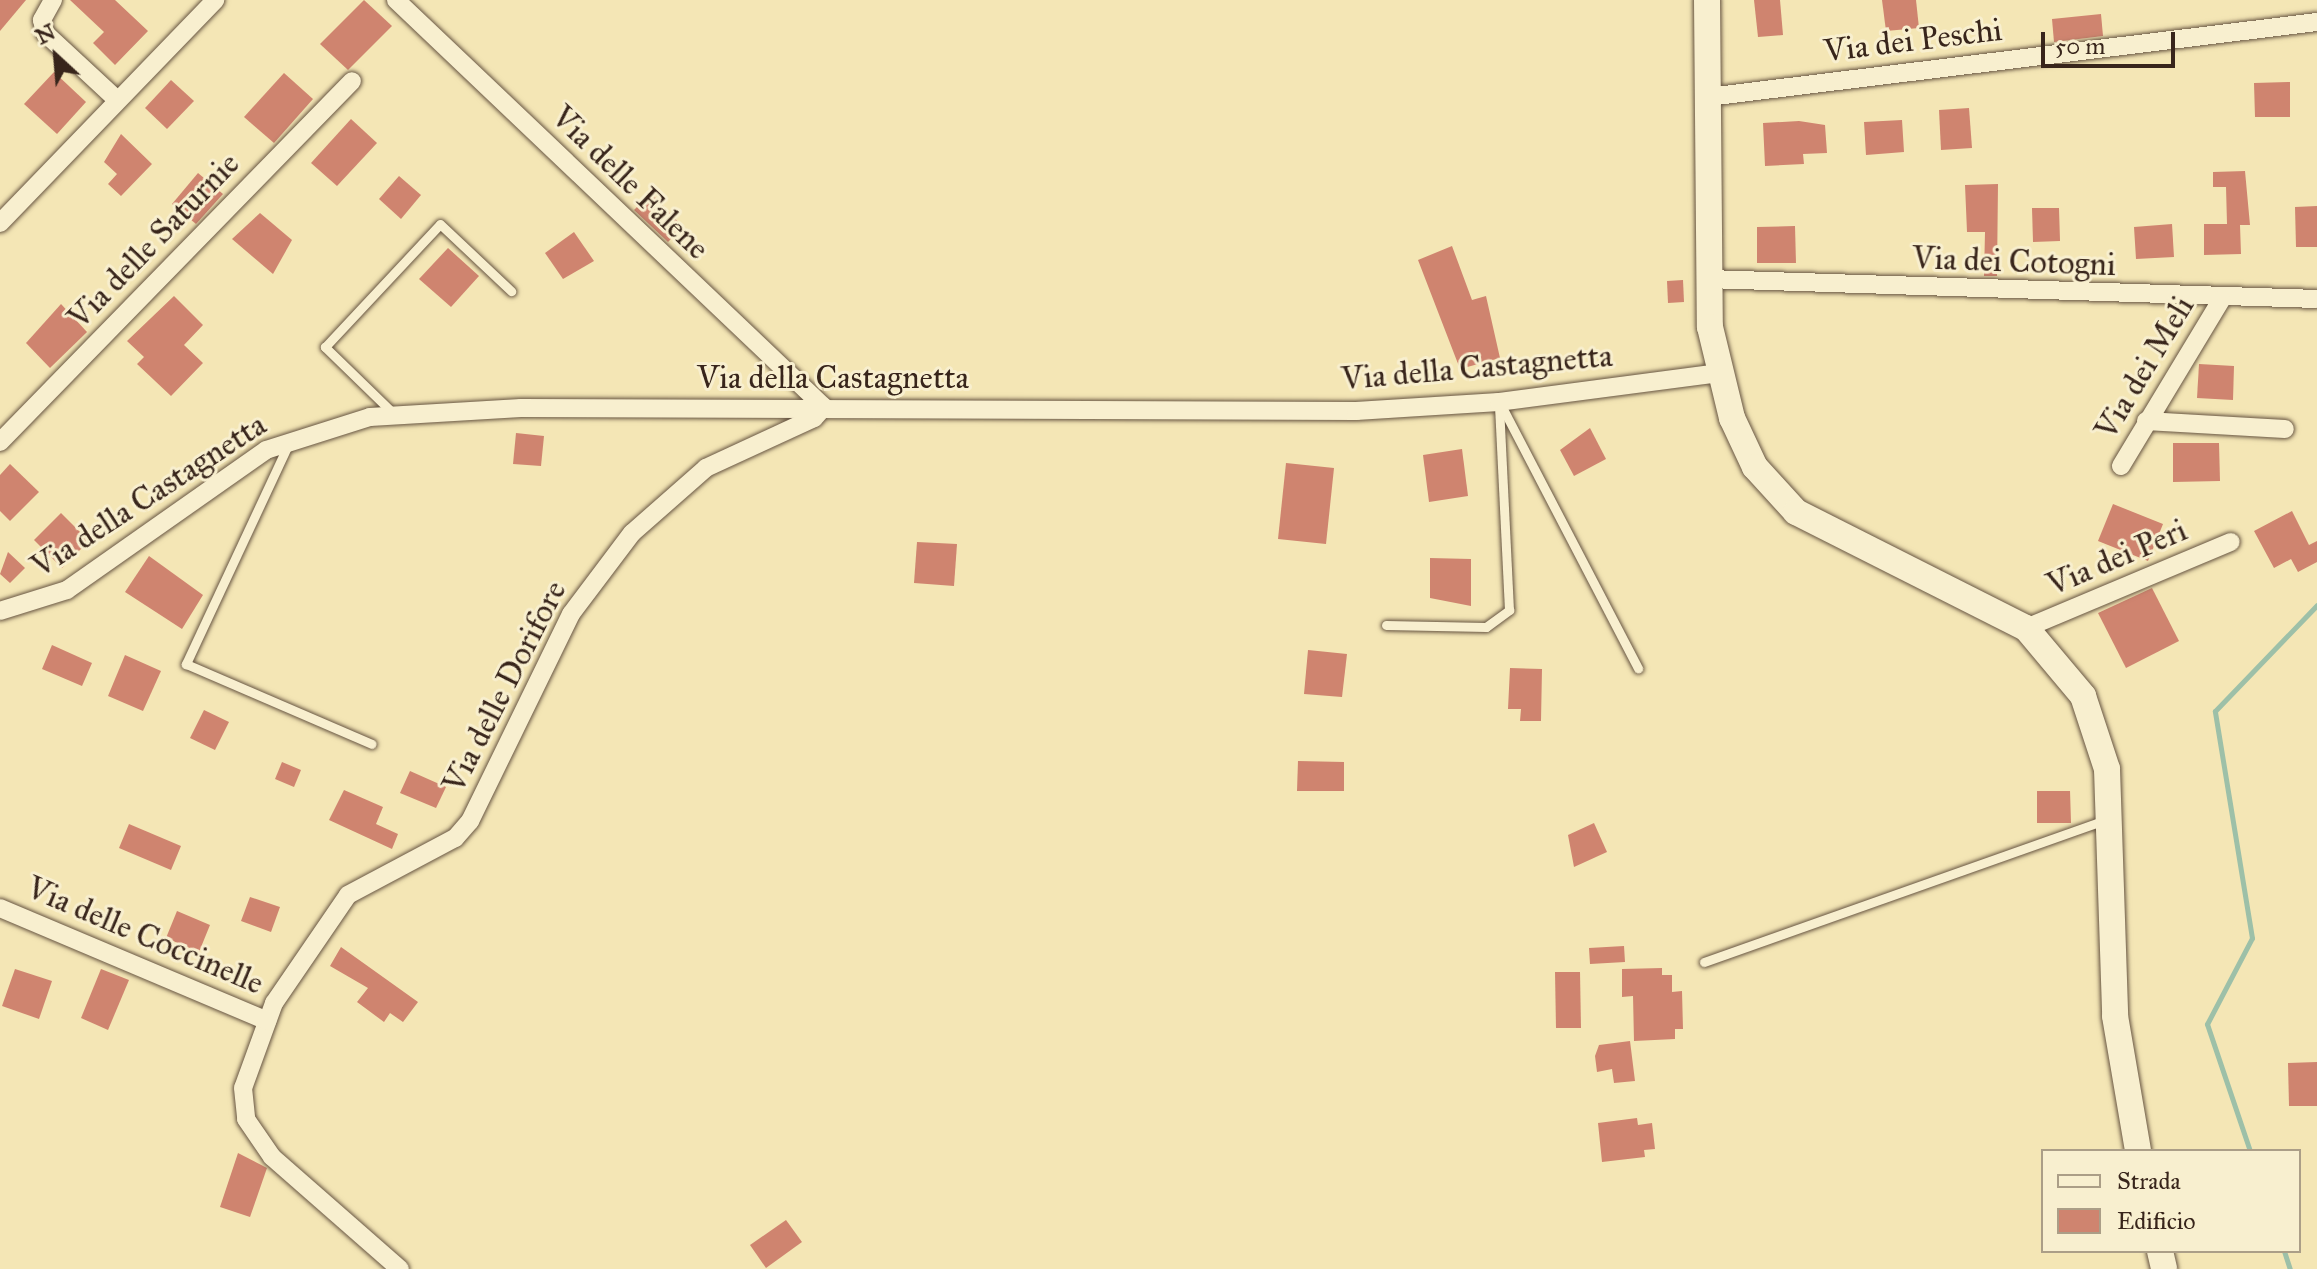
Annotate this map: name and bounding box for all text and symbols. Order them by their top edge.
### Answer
street label: Via dei Peschi [1822,11,2004,71]
north arrow [16,16,96,96]
scale bar [2045,16,2179,66]
text: N [31,18,60,50]
text: 50 m [2055,31,2105,61]
street label: Via delle Falene [543,98,717,268]
street label: Via delle Saturnie [60,145,248,337]
street label: Via dei Cotogni [1912,239,2116,285]
street label: Via dei Meli [2087,290,2203,446]
street label: Via della Castagnetta [1340,337,1614,399]
street label: Via della Castagnetta [697,359,969,397]
street label: Via della Castagnetta [24,406,274,586]
street label: Via dei Peri [2041,511,2193,605]
street label: Via delle Dorifore [435,575,575,799]
street label: Via delle Coccinelle [21,869,269,1003]
legend [2041,1149,2301,1253]
text: Strada [2117,1166,2181,1196]
text: Edificio [2117,1206,2196,1236]

